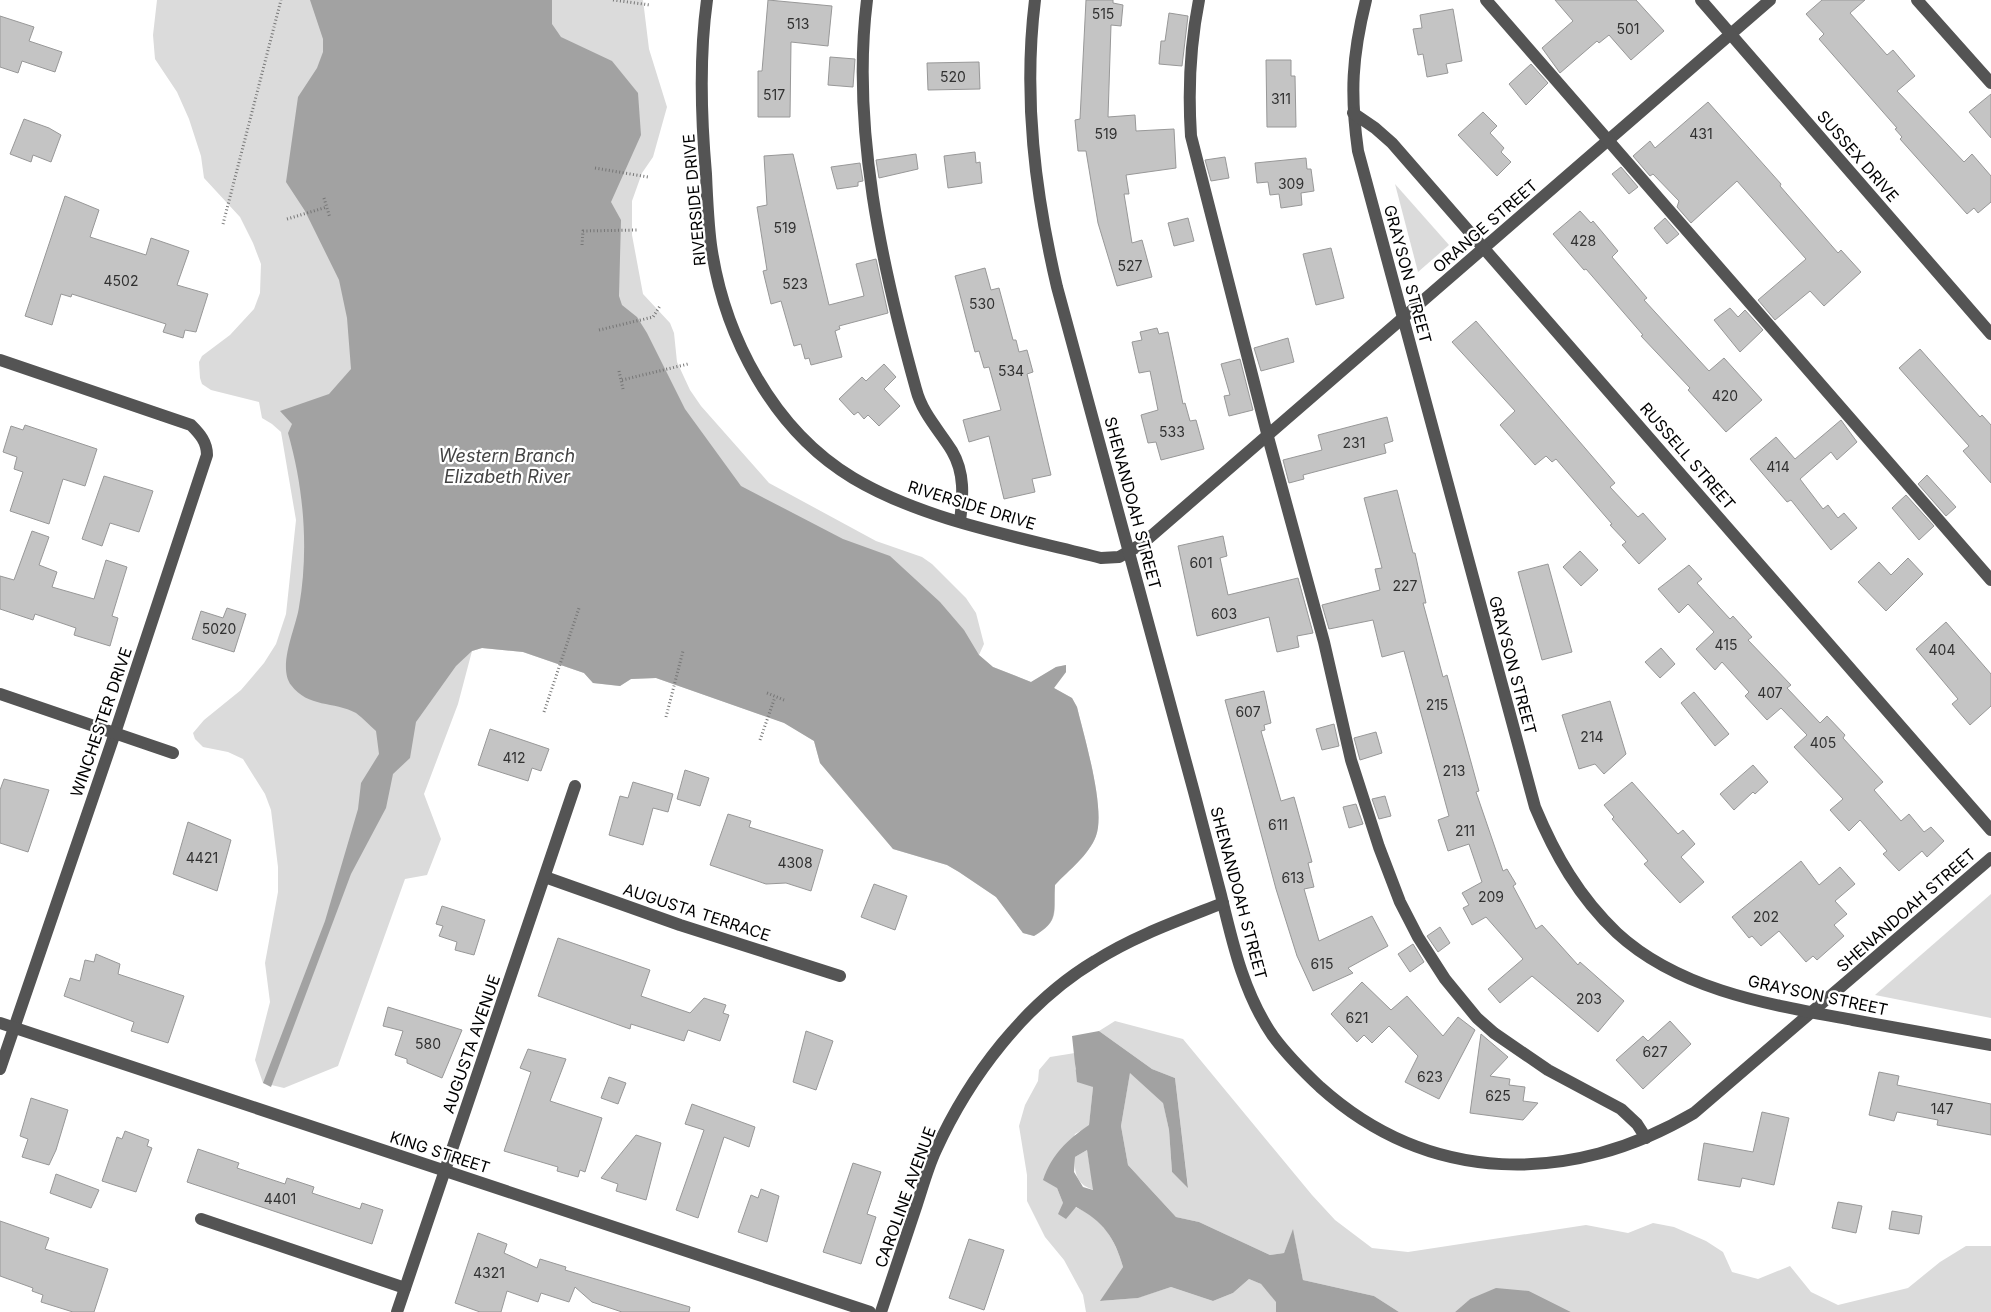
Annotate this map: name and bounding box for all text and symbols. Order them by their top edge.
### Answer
house number: 515 [1092,5,1114,22]
house number: 513 [787,15,809,32]
house number: 501 [1616,20,1640,37]
house number: 520 [940,68,966,85]
house number: 517 [763,86,785,103]
house number: 311 [1271,90,1291,107]
street label: SUSSEX DRIVE [1813,106,1903,206]
house number: 519 [1095,125,1117,142]
house number: 431 [1689,125,1713,142]
street label: RIVERSIDE DRIVE [678,133,710,267]
house number: 309 [1278,175,1304,192]
street label: ORANGE STREET [1429,175,1541,277]
street label: GRAYSON STREET [1380,203,1436,345]
house number: 519 [774,219,796,236]
house number: 428 [1570,232,1596,249]
house number: 527 [1118,257,1143,274]
house number: 4502 [104,272,138,289]
house number: 523 [782,275,808,292]
house number: 530 [969,295,995,312]
house number: 534 [998,362,1024,379]
house number: 420 [1712,387,1738,404]
street label: RUSSELL STREET [1636,398,1740,514]
street label: SHENANDOAH STREET [1100,414,1166,592]
house number: 533 [1159,423,1185,440]
house number: 231 [1343,434,1365,451]
water label: Western Branch Elizabeth River [439,445,575,487]
house number: 414 [1766,458,1790,475]
street label: RIVERSIDE DRIVE [906,476,1038,534]
house number: 601 [1189,554,1213,571]
house number: 227 [1393,577,1418,594]
street label: GRAYSON STREET [1485,594,1541,736]
house number: 603 [1211,605,1237,622]
house number: 5020 [202,620,236,637]
house number: 415 [1715,636,1737,653]
house number: 404 [1929,641,1955,658]
street label: WINCHESTER DRIVE [66,644,136,800]
house number: 407 [1757,684,1783,701]
house number: 215 [1426,696,1448,713]
house number: 607 [1235,703,1261,720]
house number: 214 [1580,728,1604,745]
house number: 405 [1810,734,1836,751]
house number: 412 [502,749,526,766]
house number: 213 [1443,762,1465,779]
street label: SHENANDOAH STREET [1206,804,1272,982]
house number: 611 [1268,816,1288,833]
house number: 211 [1455,822,1475,839]
street label: SHENANDOAH STREET [1832,844,1980,976]
house number: 4421 [186,849,218,866]
house number: 4308 [777,854,813,871]
house number: 613 [1281,869,1305,886]
street label: AUGUSTA TERRACE [621,879,773,945]
house number: 209 [1478,888,1504,905]
house number: 202 [1753,908,1779,925]
house number: 615 [1311,955,1333,972]
street label: GRAYSON STREET [1746,970,1890,1020]
street label: AUGUSTA AVENUE [438,972,504,1116]
house number: 203 [1576,990,1602,1007]
house number: 621 [1346,1009,1368,1026]
house number: 580 [415,1035,441,1052]
house number: 627 [1642,1043,1668,1060]
house number: 623 [1417,1068,1443,1085]
house number: 625 [1485,1087,1511,1104]
house number: 147 [1931,1100,1953,1117]
street label: CAROLINE AVENUE [870,1124,940,1270]
street label: KING STREET [387,1126,493,1178]
house number: 4401 [264,1190,296,1207]
house number: 4321 [473,1264,505,1281]

